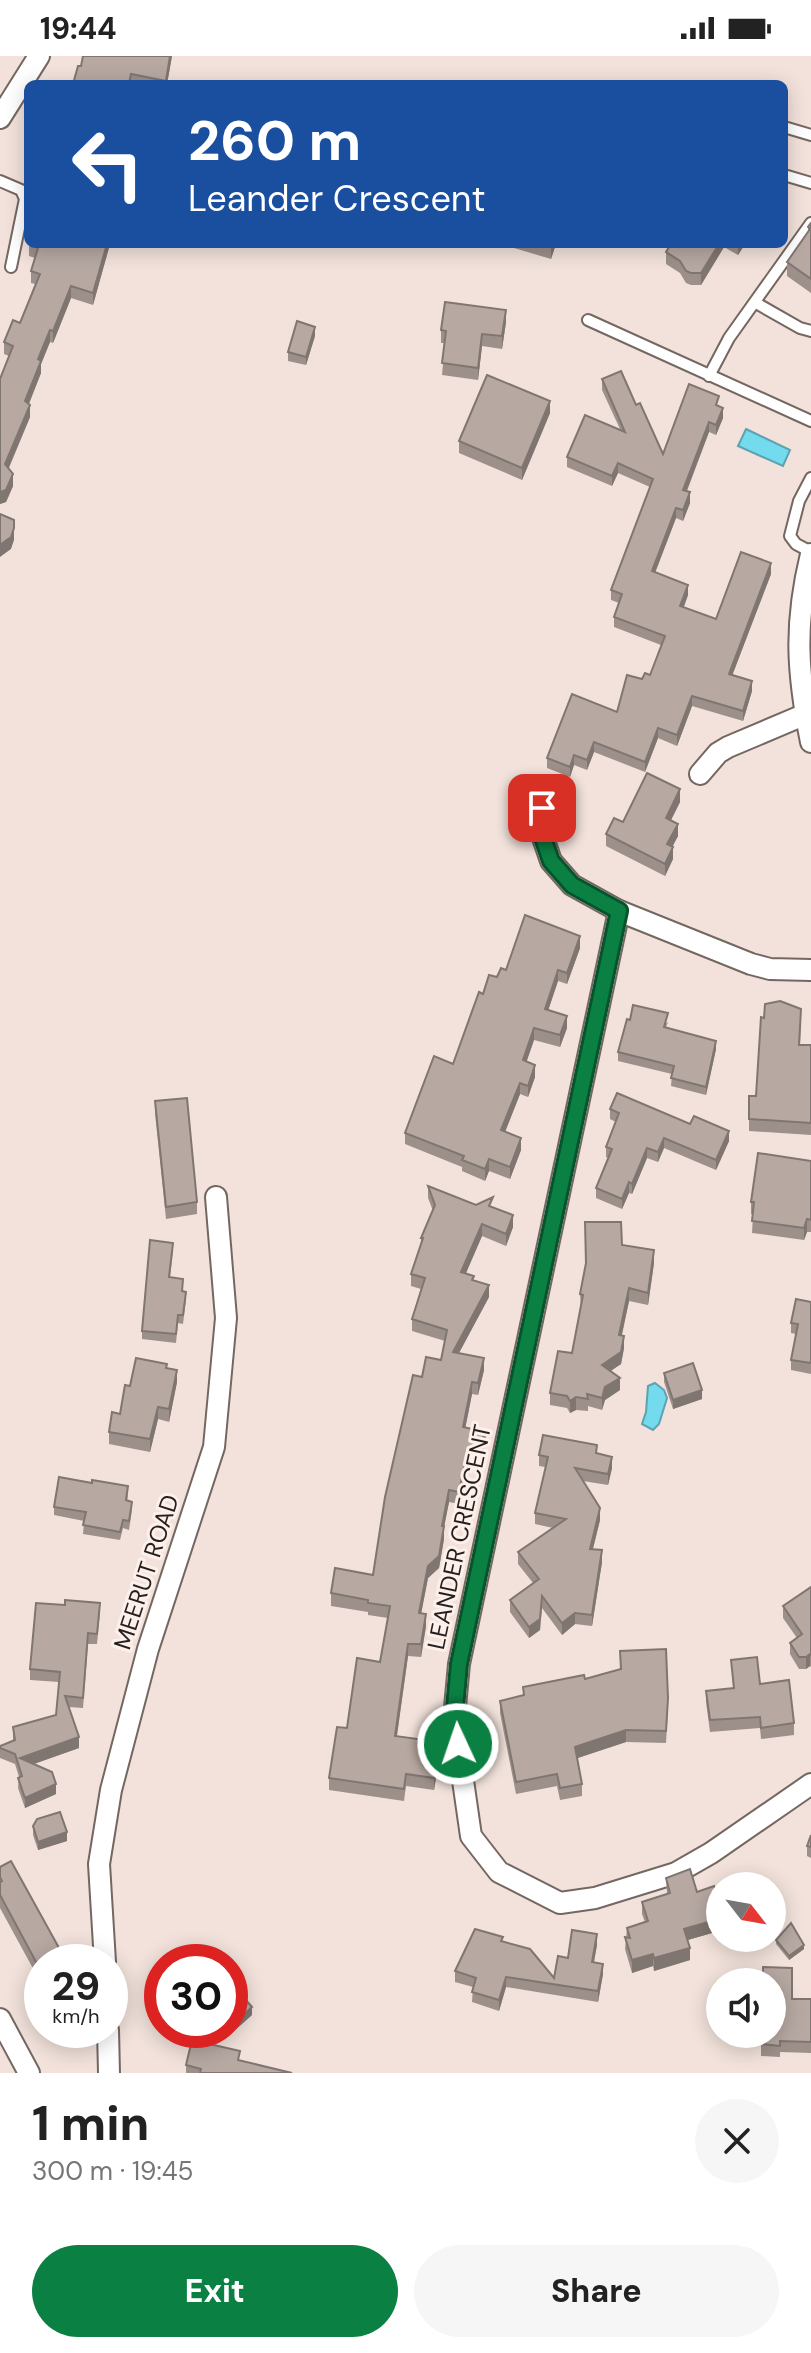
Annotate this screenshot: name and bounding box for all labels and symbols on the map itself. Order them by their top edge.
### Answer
pin [508,774,576,842]
street label: LEANDER CRESCENT [420,1422,498,1652]
street label: MEERUT ROAD [106,1491,186,1653]
position arrow [416,1702,500,1786]
north arrow [706,1872,786,1952]
speed limit sign: 30 [144,1944,248,2048]

